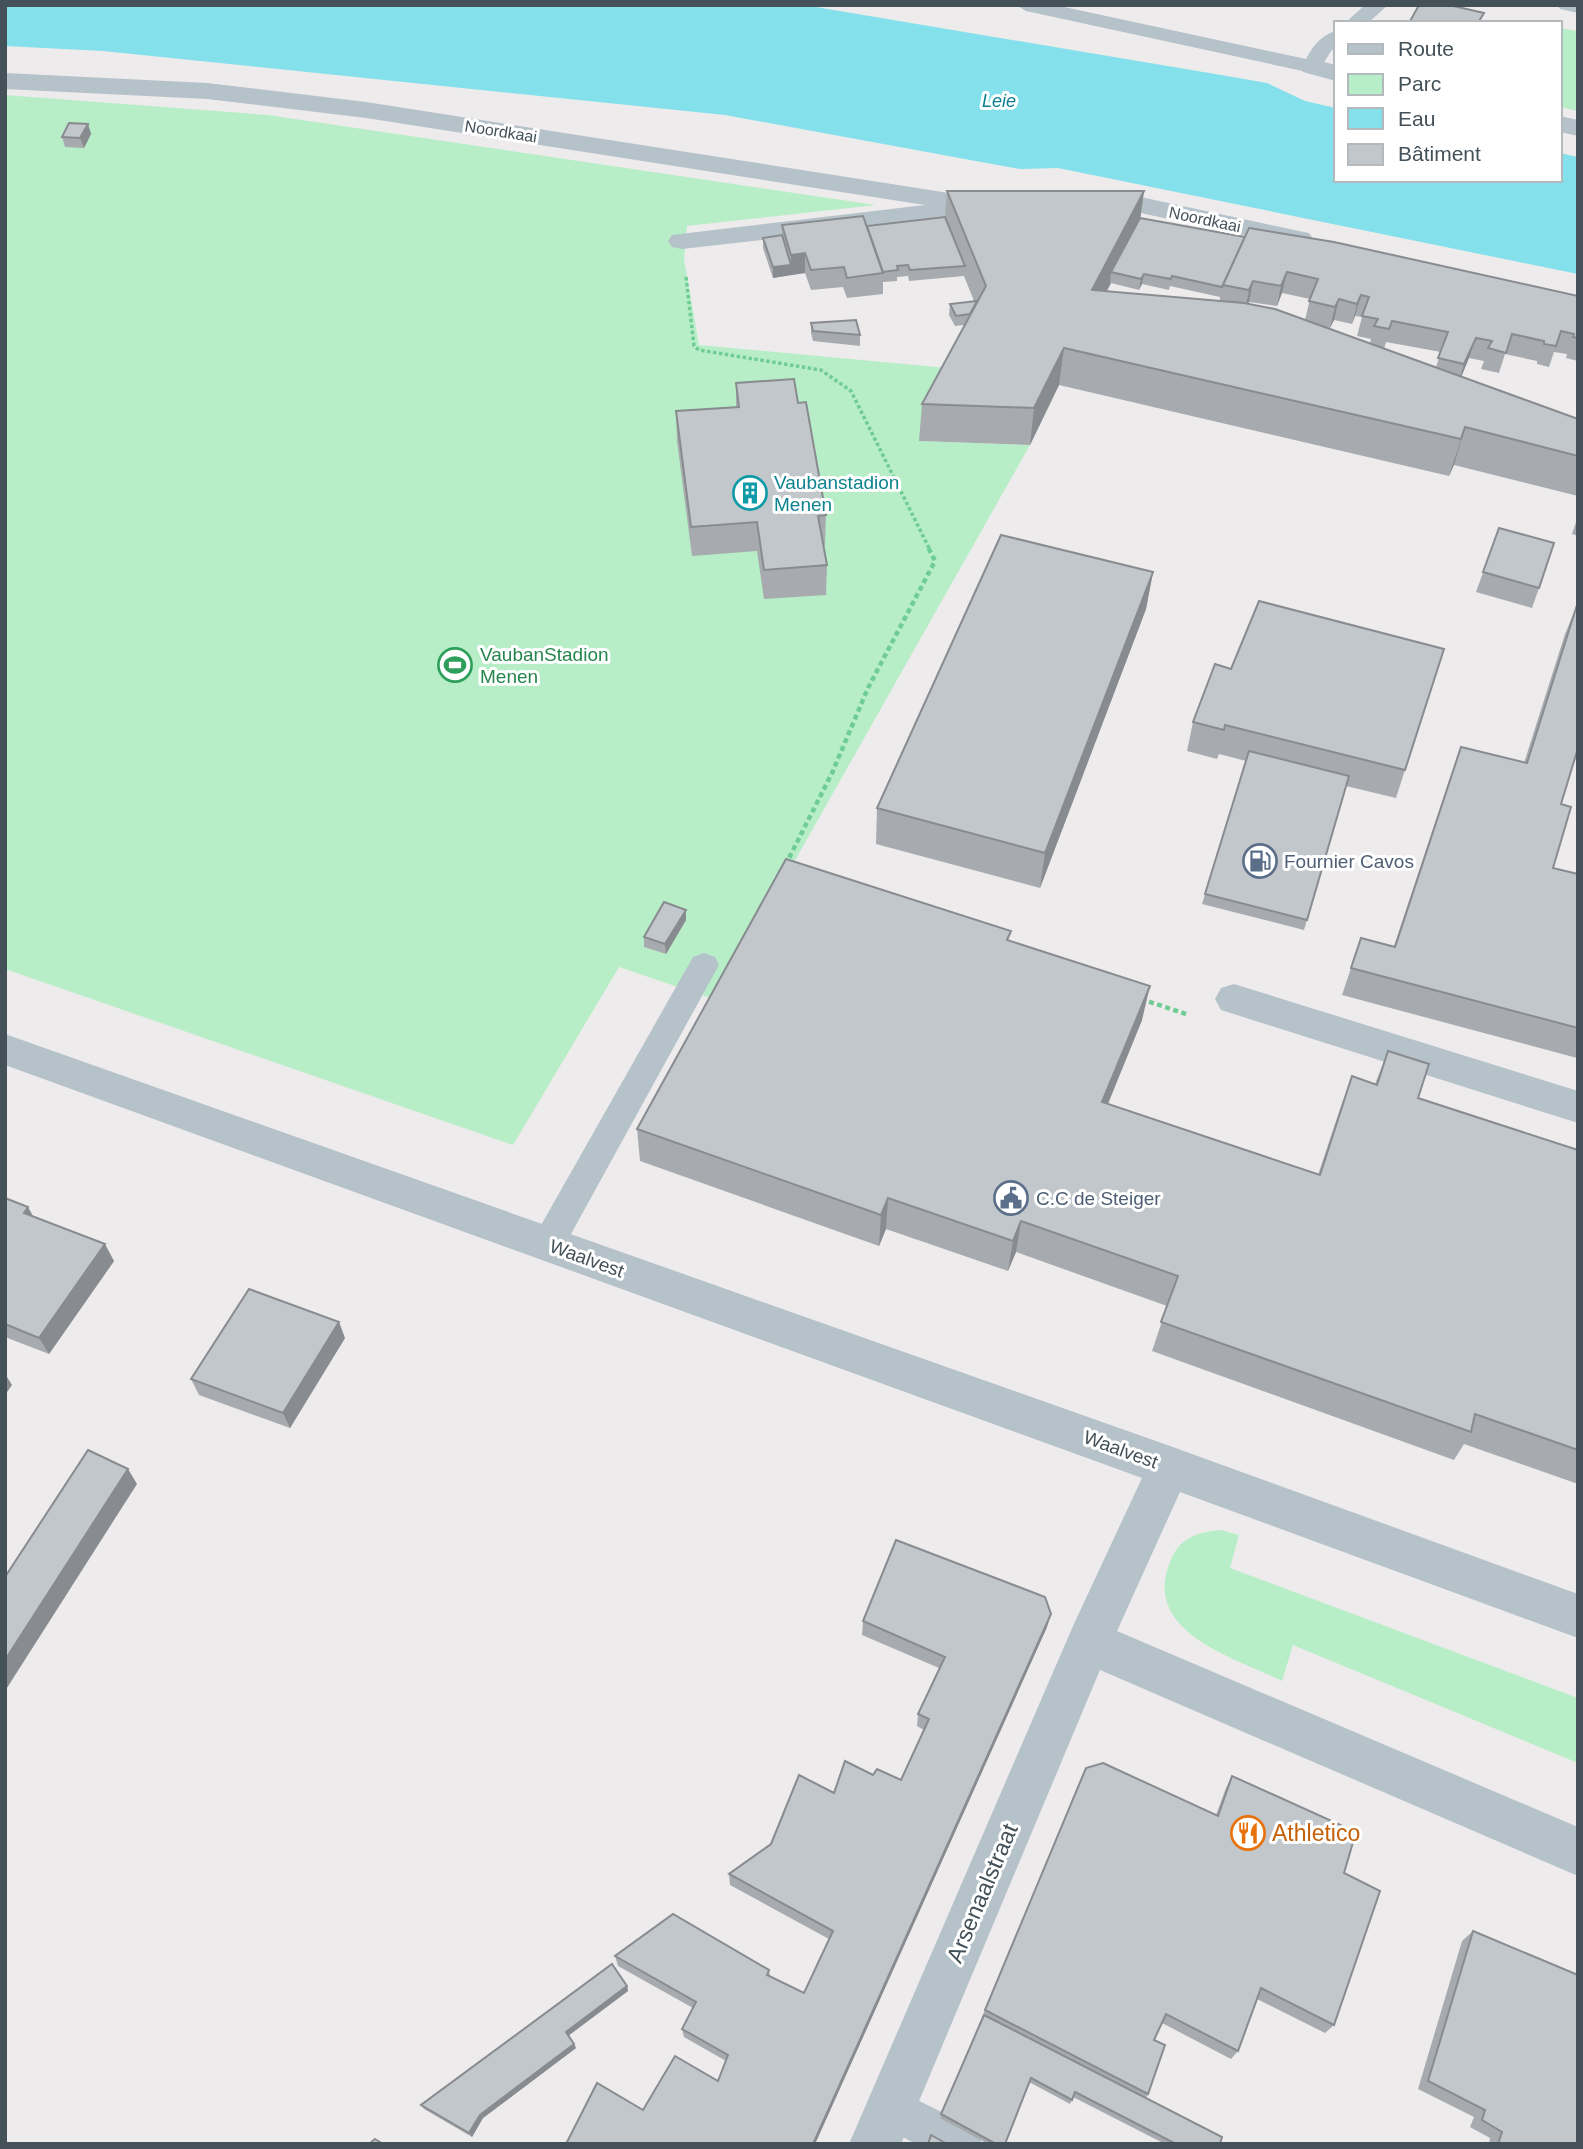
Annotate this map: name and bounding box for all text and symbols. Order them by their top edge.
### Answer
legend [1334,21,1562,182]
text: Route [1398,37,1454,60]
text: Parc [1398,72,1441,95]
water label: Leie [982,91,1016,111]
text: Eau [1398,107,1435,130]
street label: Noordkaai [464,117,538,146]
text: Bâtiment [1398,142,1481,165]
street label: Noordkaai [1167,204,1242,235]
place label: Vaubanstadion Menen [774,472,899,515]
building icon: Vaubanstadion Menen [731,474,769,512]
place label: VaubanStadion Menen [480,644,609,687]
sports icon: VaubanStadion Menen [436,646,474,684]
fuel station icon: Fournier Cavos [1241,842,1279,880]
place label: Fournier Cavos [1284,851,1414,872]
public building icon: C.C de Steiger [992,1179,1030,1217]
place label: C.C de Steiger [1036,1188,1161,1209]
street label: Waalvest [547,1235,627,1282]
street label: Waalvest [1081,1426,1161,1473]
restaurant icon: Athletico [1229,1814,1267,1852]
street label: Arsenaalstraat [941,1819,1023,1966]
place label: Athletico [1272,1820,1360,1846]

